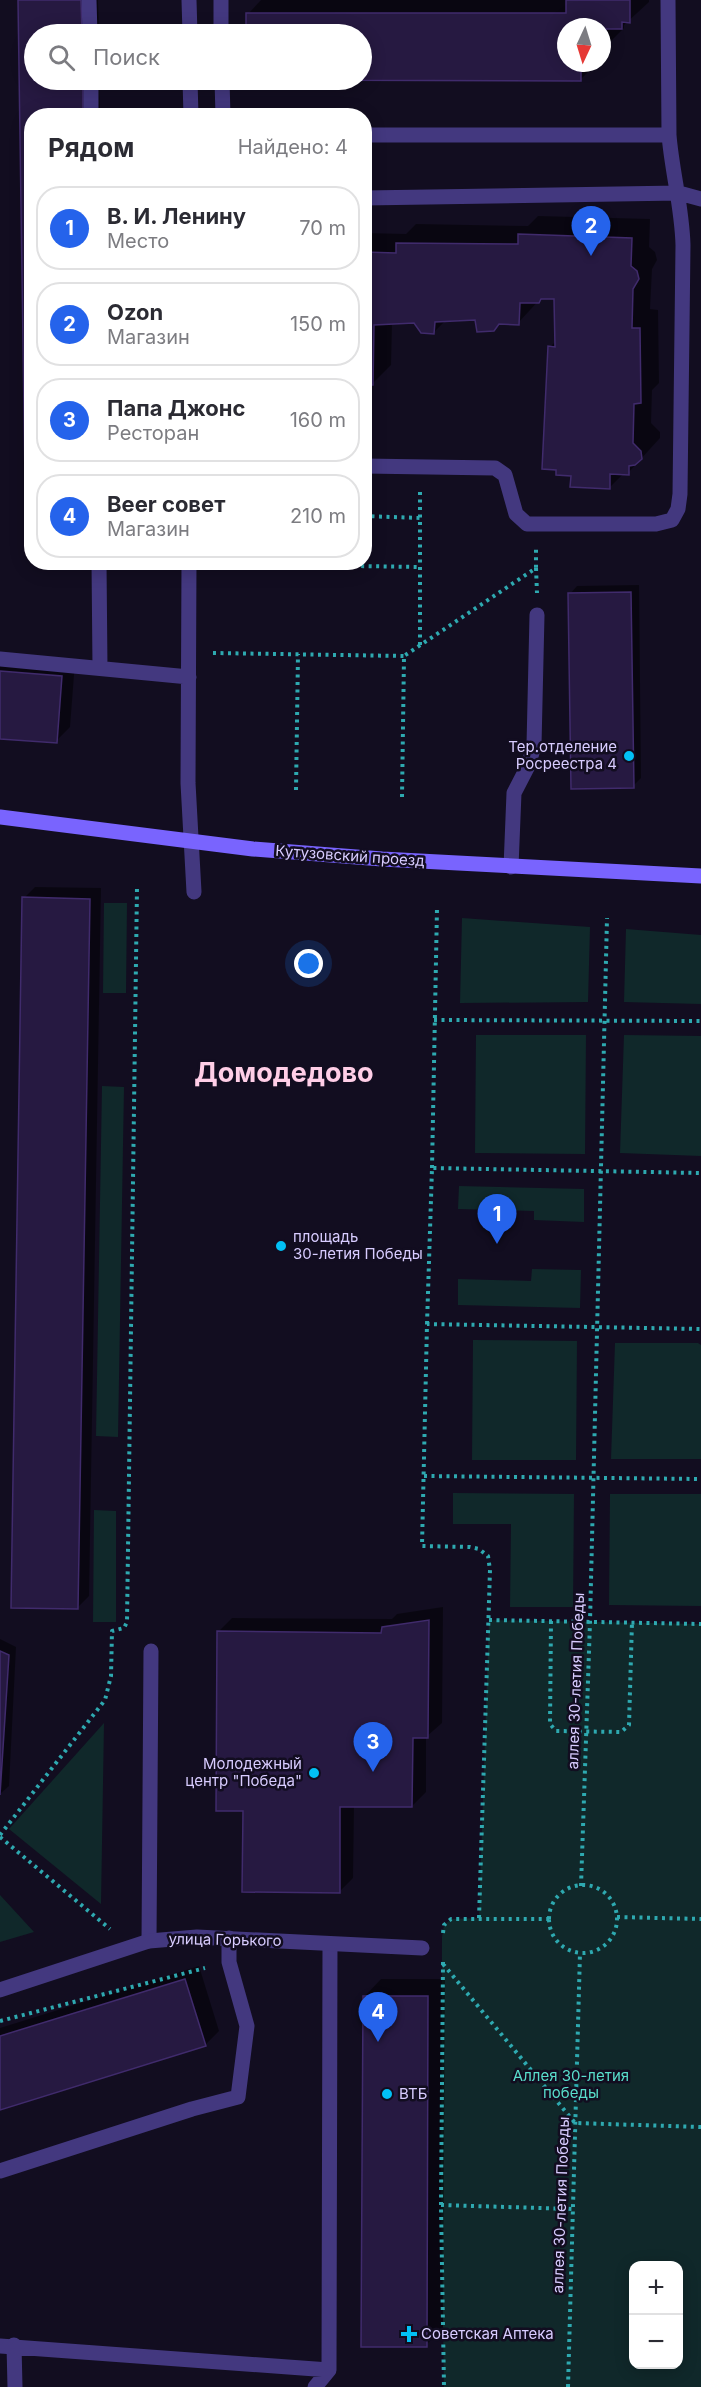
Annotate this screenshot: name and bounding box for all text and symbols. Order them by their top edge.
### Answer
north arrow [557,18,611,72]
search box [24,24,372,90]
icon: search [45,41,78,74]
text: Поиск [93,44,160,70]
text: Рядом [48,132,134,163]
text: Найдено: 4 [238,135,348,159]
text: В. И. Ленину [107,203,246,229]
pin: 2 [572,206,610,256]
text: 1 [65,216,74,240]
text: 70 m [299,216,346,240]
text: Место [107,229,169,253]
text: Ozon [107,299,163,325]
text: 2 [63,312,76,336]
text: 150 m [290,312,346,336]
text: Магазин [107,325,190,349]
text: Папа Джонс [107,395,246,421]
text: 3 [63,408,76,432]
text: 160 m [290,408,346,432]
text: Ресторан [107,421,199,445]
text: Beer совет [107,491,225,517]
text: 4 [63,504,76,528]
text: 210 m [290,504,346,528]
text: Магазин [107,517,190,541]
place label: Тер.отделение Росреестра 4 [508,737,617,773]
marker: Тер.отделение Росреестра 4 [622,749,636,763]
street label: Кутузовский проезд [275,841,425,870]
your location [294,949,323,978]
district label: Домодедово [194,1056,374,1089]
pin: 1 [478,1194,516,1244]
place label: площадь 30-летия Победы [293,1227,423,1263]
marker: площадь 30-летия Победы [274,1239,288,1253]
street label: аллея 30-летия Победы [563,1592,588,1770]
pin: 3 [354,1722,392,1772]
place label: Молодежный центр "Победа" [185,1754,302,1790]
marker: Молодежный центр "Победа" [307,1766,321,1780]
street label: улица Горького [168,1929,282,1950]
pin: 4 [358,1992,398,2042]
park label: Аллея 30-летия победы [513,2066,629,2102]
place label: ВТБ [399,2084,427,2103]
marker: ВТБ [380,2087,394,2101]
street label: аллея 30-летия Победы [548,2116,573,2294]
map controls [629,2261,683,2369]
button: + [629,2261,683,2315]
button: − [629,2315,683,2369]
place label: Советская Аптека [421,2324,554,2343]
marker: Советская Аптека [402,2327,416,2341]

